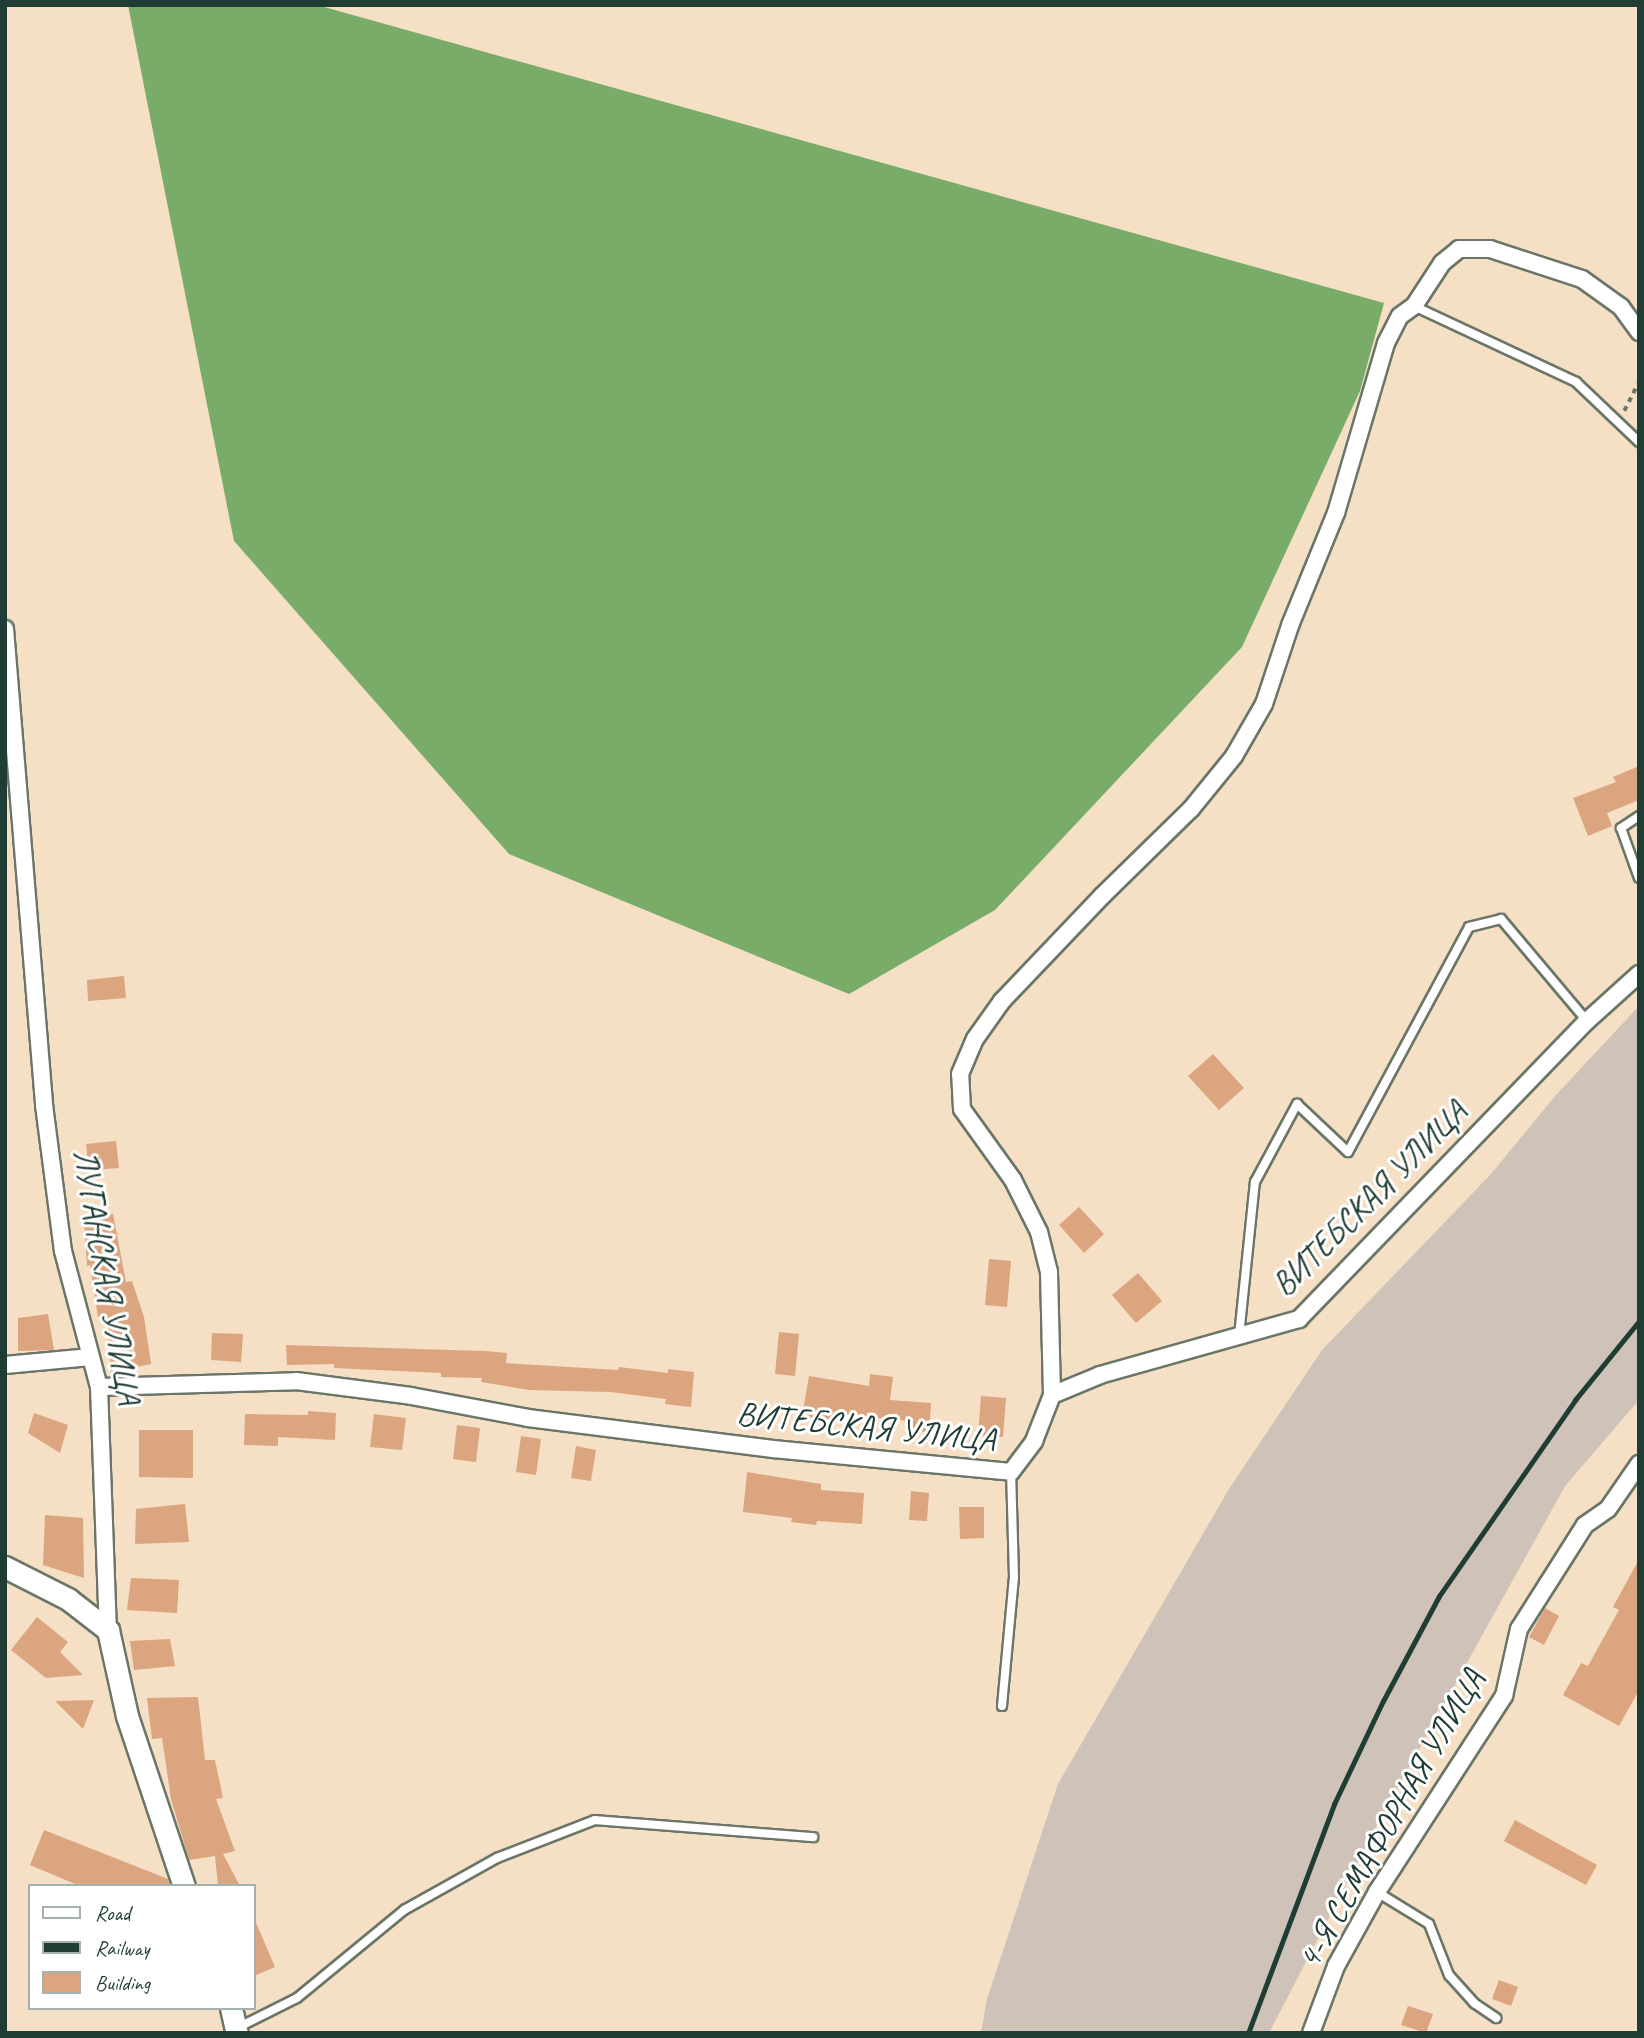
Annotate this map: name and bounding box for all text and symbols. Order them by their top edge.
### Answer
street label: ВИТЕБСКАЯ УЛИЦА [1265,1094,1475,1304]
street label: ЛУГАНСКАЯ УЛИЦА [64,1147,148,1407]
street label: ВИТЕБСКАЯ УЛИЦА [735,1394,997,1460]
street label: 4-Я СЕМАФОРНАЯ УЛИЦА [1289,1663,1493,1975]
legend [28,1884,256,2010]
text: Road [95,1900,130,1926]
text: Railway [95,1935,149,1961]
text: Building [95,1970,150,1996]

